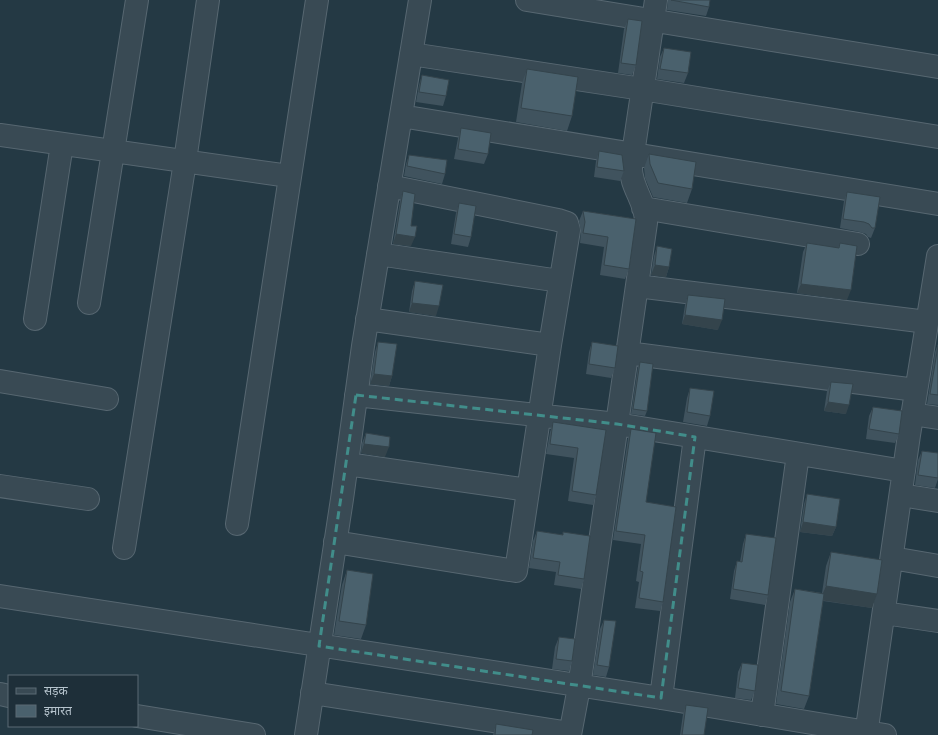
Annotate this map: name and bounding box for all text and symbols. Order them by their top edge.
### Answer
legend [8,675,138,727]
text: सड़क [44,684,69,698]
text: इमारत [44,704,73,718]

